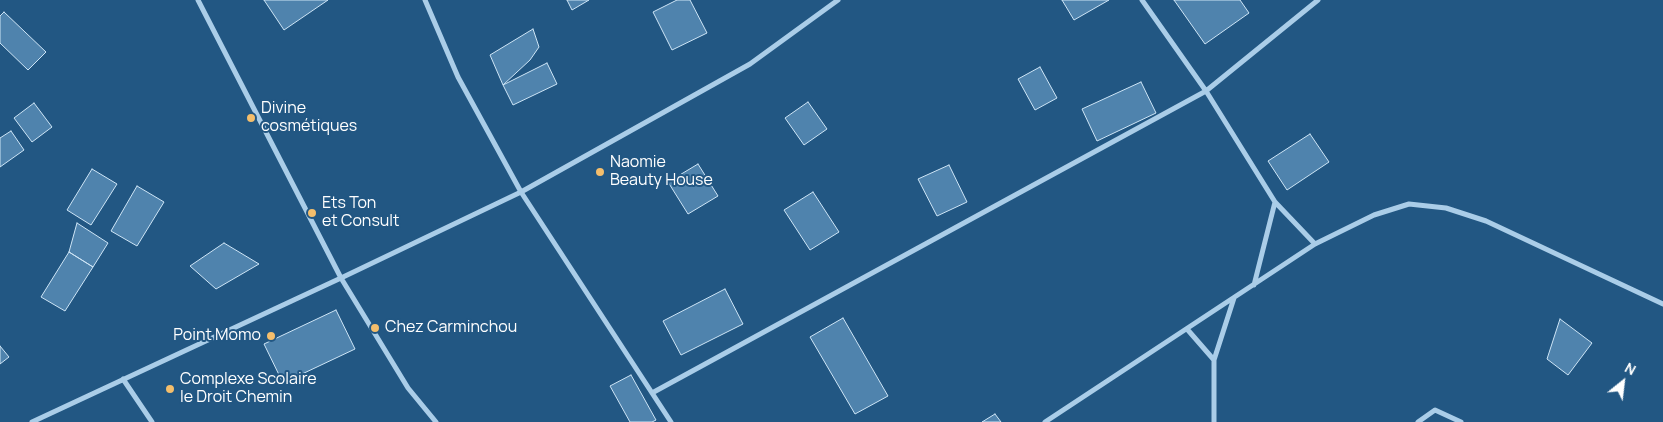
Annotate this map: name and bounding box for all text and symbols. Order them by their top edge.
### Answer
place label: Divine cosmétiques [261,99,357,137]
marker: Divine cosmétiques [245,112,257,124]
place label: Naomie Beauty House [610,153,713,191]
marker: Naomie Beauty House [594,166,606,178]
place label: Ets Ton et Consult [322,194,399,232]
marker: Ets Ton et Consult [306,207,318,219]
place label: Chez Carminchou [385,318,517,338]
marker: Chez Carminchou [369,322,381,334]
place label: Point Momo [173,326,261,346]
marker: Point Momo [265,330,277,342]
north arrow [1598,357,1648,407]
text: N [1622,358,1640,379]
place label: Complexe Scolaire le Droit Chemin [180,370,317,408]
marker: Complexe Scolaire le Droit Chemin [164,383,176,395]

